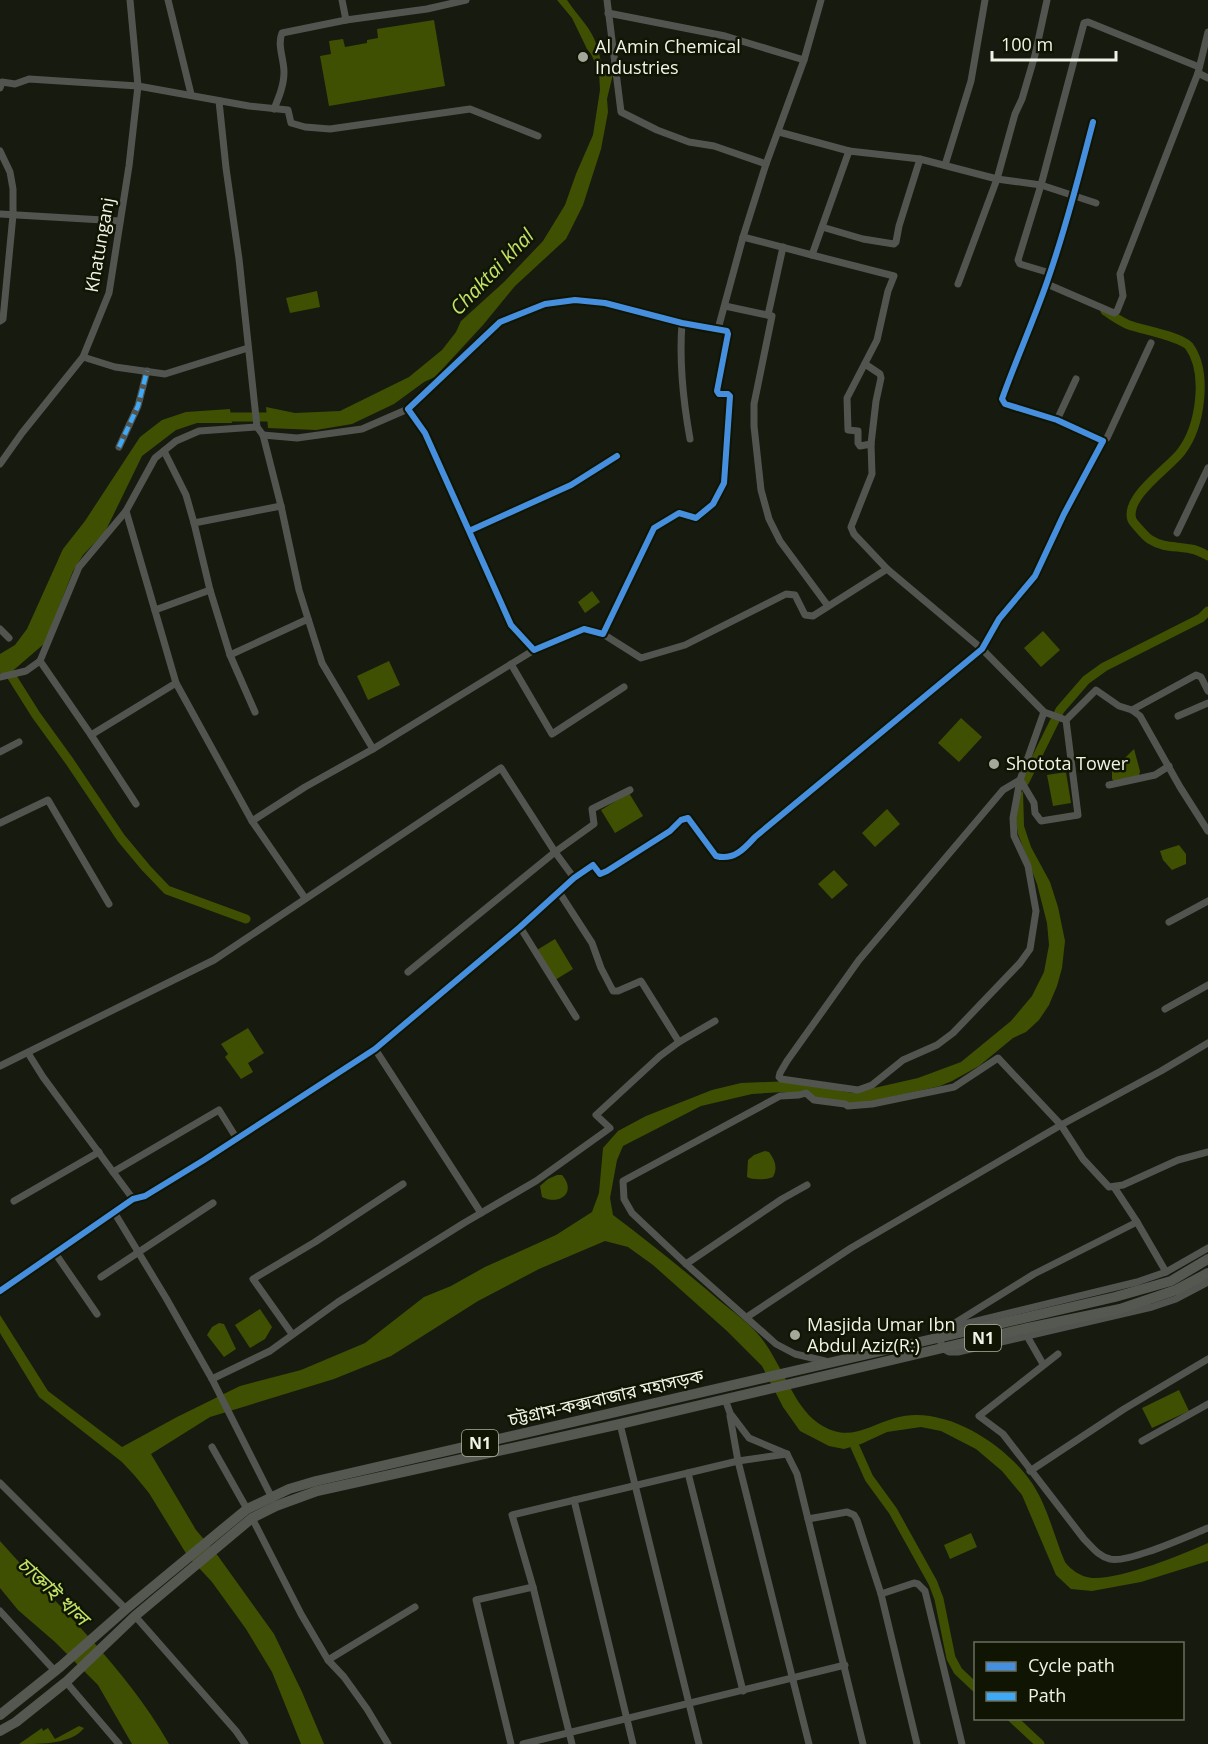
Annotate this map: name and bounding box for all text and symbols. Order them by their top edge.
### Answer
scale bar [992,24,1116,62]
text: 100 m [1001,32,1053,56]
place label: Al Amin Chemical Industries [595,34,741,79]
marker: Al Amin Chemical Industries [576,50,590,64]
street label: Khatunganj [79,196,119,294]
water label: Chaktai khal [444,222,540,321]
place label: Shotota Tower [1006,751,1129,775]
marker: Shotota Tower [987,757,1001,771]
place label: Masjida Umar Ibn Abdul Aziz(R:) [807,1312,955,1357]
road number: N1 [965,1325,1001,1351]
marker: Masjida Umar Ibn Abdul Aziz(R:) [788,1328,802,1342]
street label: চট্টগ্রাম-কক্সবাজার মহাসড়ক [505,1363,706,1431]
road number: N1 [462,1430,498,1456]
water label: চাক্তাই খাল [12,1551,97,1633]
legend [974,1642,1184,1720]
text: Cycle path [1028,1653,1115,1677]
text: Path [1028,1683,1066,1707]

